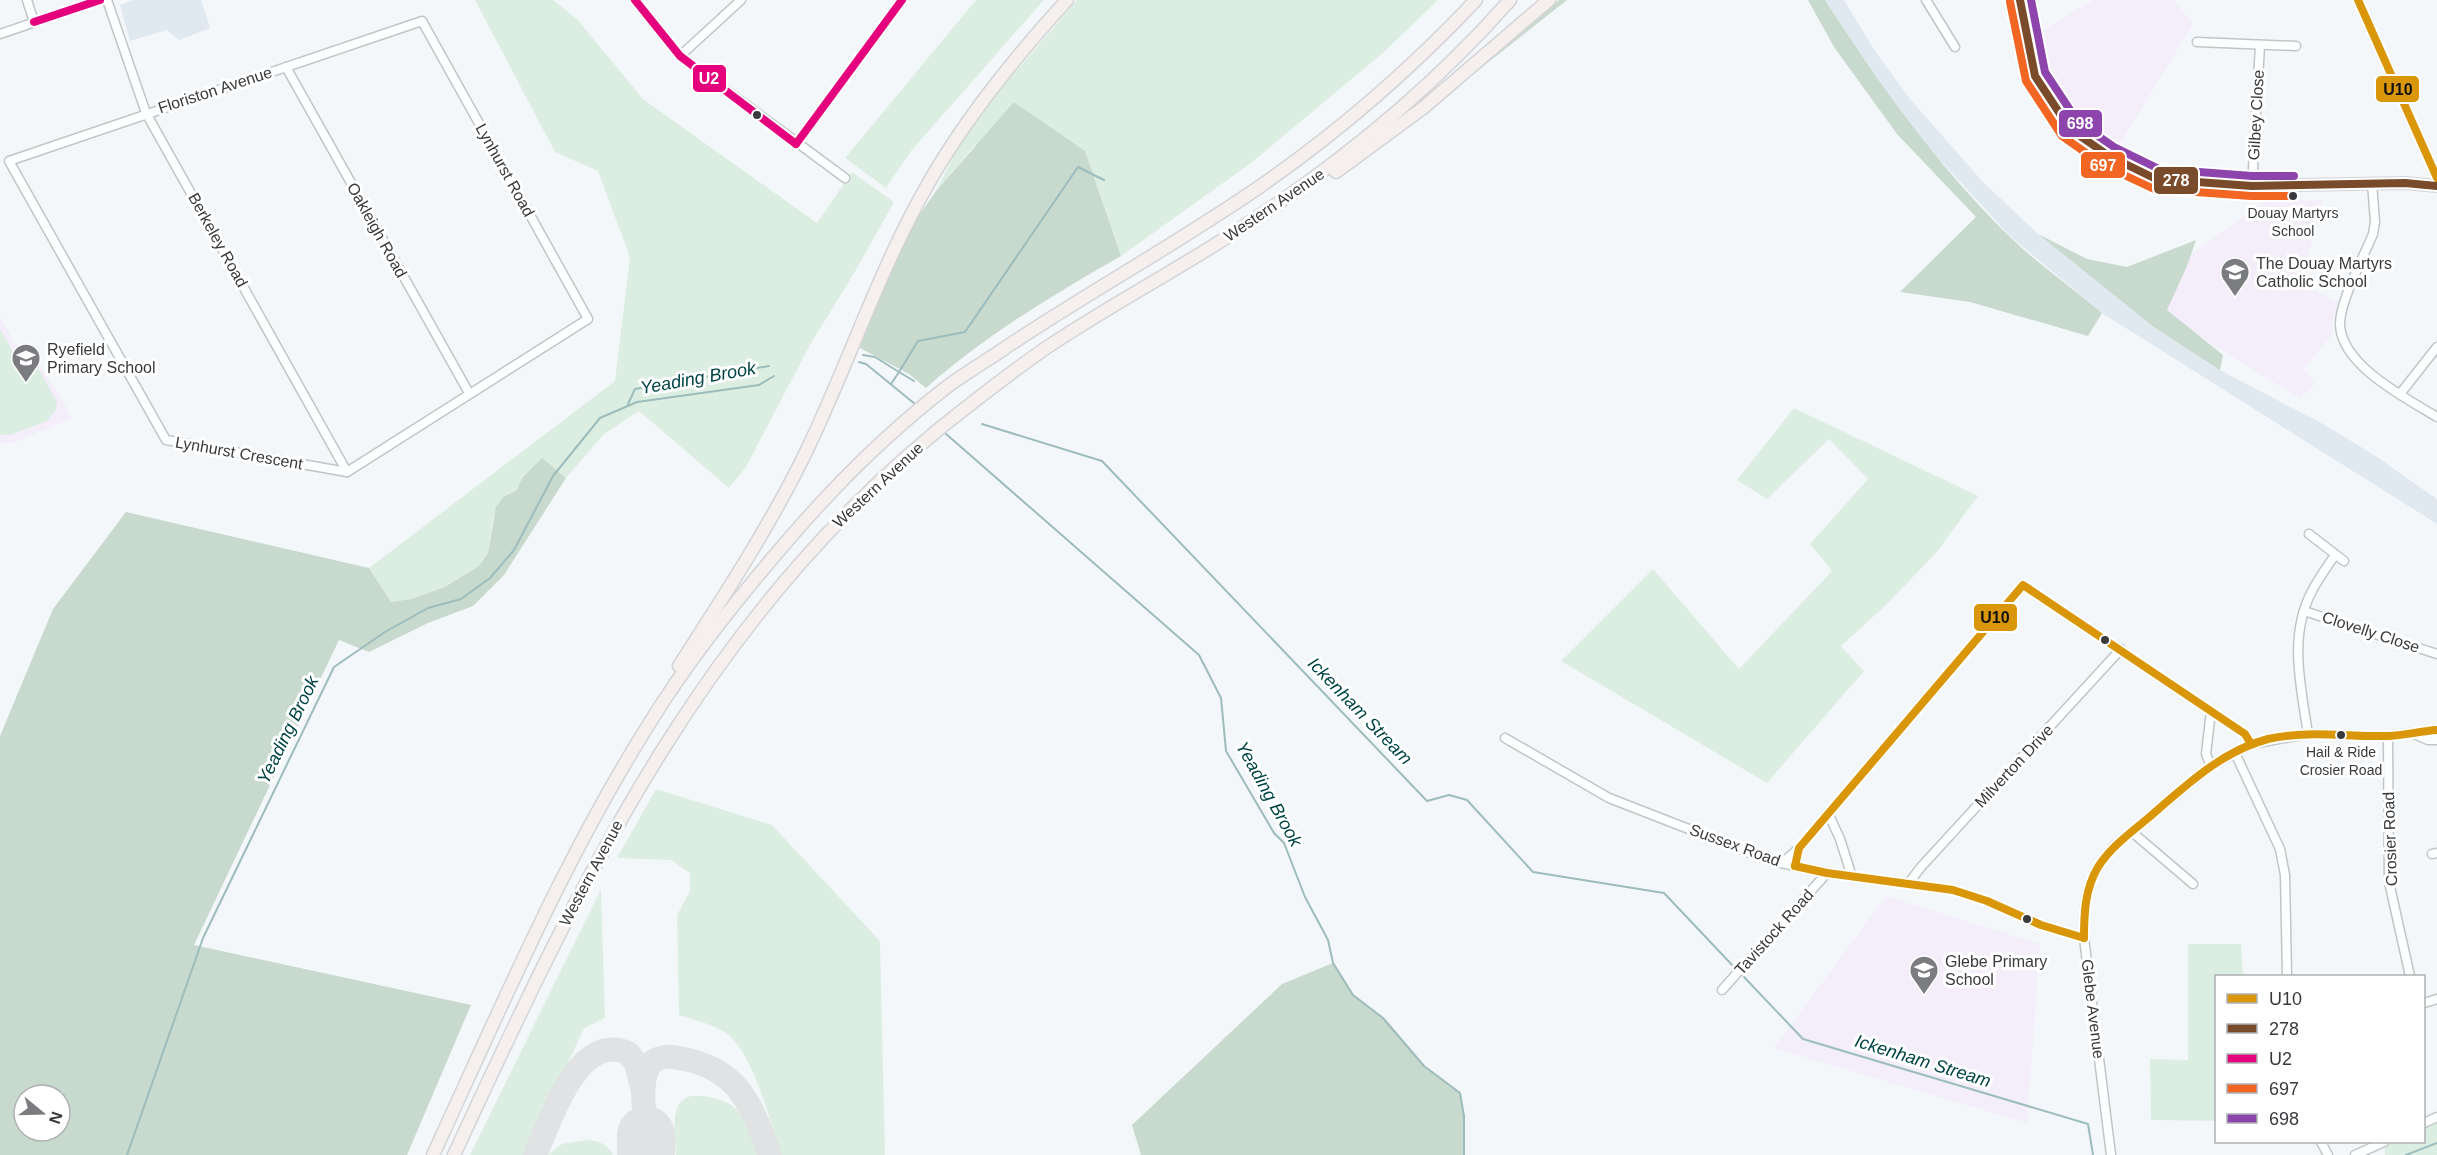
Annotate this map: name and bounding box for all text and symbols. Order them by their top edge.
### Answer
street label: Floriston Avenue [156,64,274,116]
line badge: U2 [692,64,727,93]
street label: Gilbey Close [2245,69,2267,161]
text: U2 [699,70,719,87]
line badge: U10 [2375,75,2420,103]
text: U10 [2383,81,2413,98]
unlabelled marker [751,109,763,121]
line badge: 698 [2058,109,2103,138]
text: 698 [2067,115,2093,132]
street label: Lynhurst Road [472,121,538,219]
line badge: 697 [2080,151,2126,179]
text: 697 [2090,157,2116,174]
street label: Western Avenue [1221,165,1327,245]
line badge: 278 [2153,166,2199,195]
text: 278 [2163,172,2189,189]
street label: Oakleigh Road [344,180,410,280]
street label: Berkeley Road [185,190,251,290]
marker: Douay Martyrs School [2287,190,2299,202]
place label: Douay Martyrs School [2247,205,2339,239]
place label: The Douay Martyrs Catholic School [2256,255,2392,290]
school or university icon: The Douay Martyrs Catholic School [2219,256,2251,298]
place label: Ryefield Primary School [47,341,155,376]
school or university icon: Ryefield Primary School [10,342,42,384]
water label: Yeading Brook [639,358,758,398]
street label: Lynhurst Crescent [174,433,305,473]
street label: Western Avenue [829,439,927,531]
line badge: U10 [1973,603,2018,632]
street label: Clovelly Close [2320,608,2422,656]
text: U10 [1980,609,2010,626]
unlabelled marker [2099,634,2111,646]
water label: Ickenham Stream [1304,653,1416,769]
water label: Yeading Brook [253,672,323,787]
street label: Milverton Drive [1971,721,2057,811]
marker: Hail & Ride Crosier Road [2335,729,2347,741]
water label: Yeading Brook [1232,738,1307,851]
place label: Hail & Ride Crosier Road [2300,744,2382,778]
street label: Crosier Road [2380,792,2400,886]
street label: Western Avenue [556,817,626,929]
street label: Sussex Road [1687,821,1783,869]
street label: Tavistock Road [1731,886,1817,978]
unlabelled marker [2021,913,2033,925]
place label: Glebe Primary School [1945,953,2047,988]
school or university icon: Glebe Primary School [1908,954,1940,996]
street label: Glebe Avenue [2078,958,2108,1060]
legend [2215,975,2425,1143]
text: U10 [2269,989,2302,1009]
text: 278 [2269,1019,2299,1039]
water label: Ickenham Stream [1853,1031,1993,1091]
text: U2 [2269,1049,2292,1069]
text: 697 [2269,1079,2299,1099]
north arrow [12,1083,72,1143]
text: N [46,1109,66,1126]
text: 698 [2269,1109,2299,1129]

